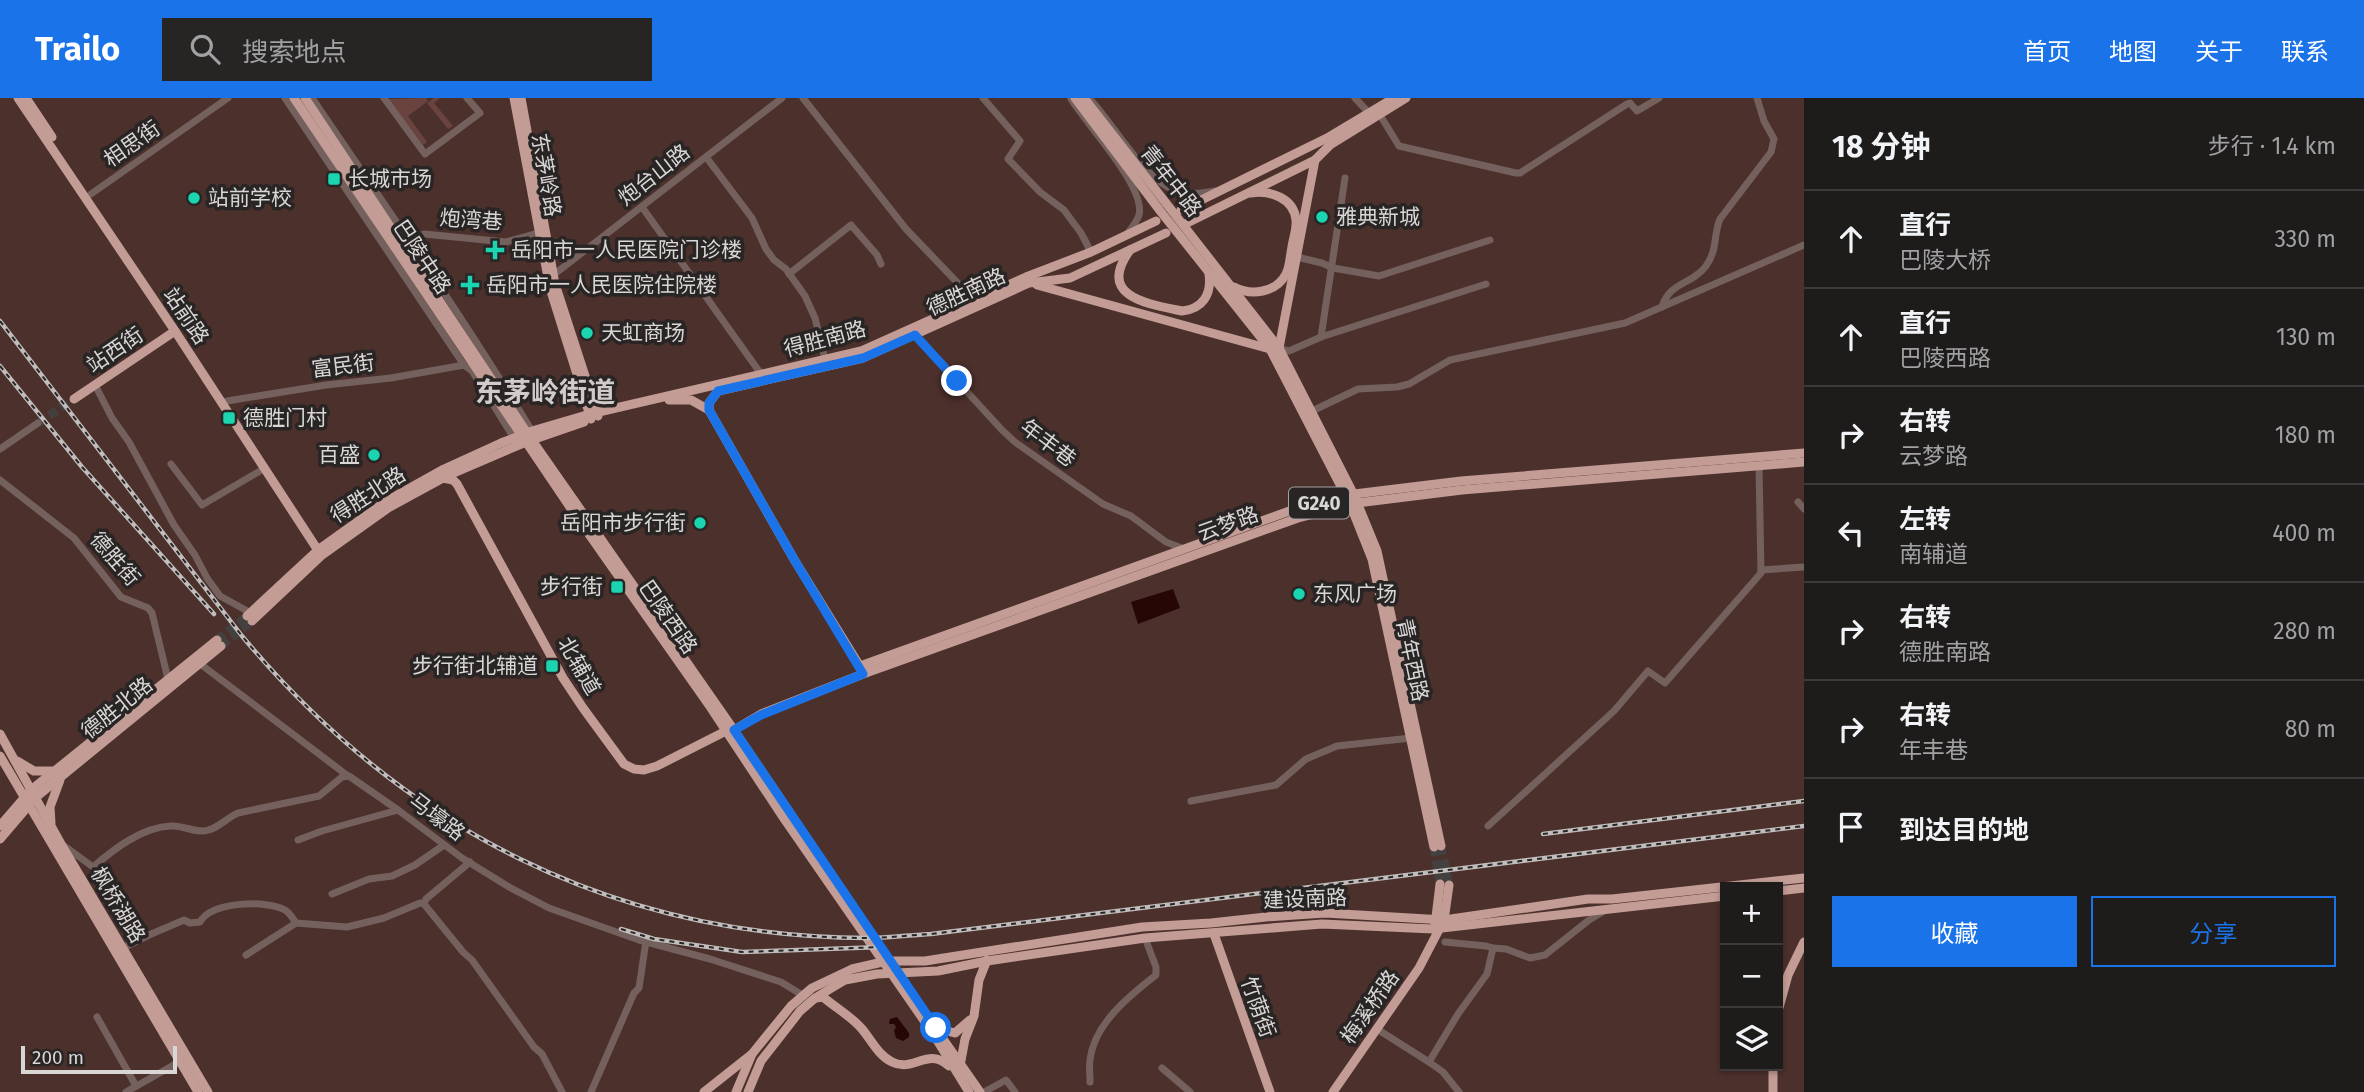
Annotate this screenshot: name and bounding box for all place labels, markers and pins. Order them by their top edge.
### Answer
place label: 长城市场 [348,166,432,192]
marker: 长城市场 [326,171,342,187]
place label: 站前学校 [208,185,292,211]
marker: 站前学校 [186,190,202,206]
place label: 雅典新城 [1336,204,1420,230]
marker: 雅典新城 [1314,209,1330,225]
place label: 岳阳市一人民医院门诊楼 [511,237,742,263]
marker: 岳阳市一人民医院门诊楼 [485,240,505,260]
place label: 岳阳市一人民医院住院楼 [486,272,717,298]
marker: 岳阳市一人民医院住院楼 [460,275,480,295]
place label: 天虹商场 [601,320,685,346]
marker: 天虹商场 [579,325,595,341]
place label: 德胜门村 [243,405,327,431]
marker: 德胜门村 [221,410,237,426]
place label: 百盛 [318,442,360,468]
marker: 百盛 [366,447,382,463]
place label: 岳阳市步行街 [560,510,686,536]
marker: 岳阳市步行街 [692,515,708,531]
place label: 步行街 [540,574,603,600]
marker: 步行街 [609,579,625,595]
place label: 东风广场 [1313,581,1397,607]
marker: 东风广场 [1291,586,1307,602]
place label: 步行街北辅道 [412,653,538,679]
marker: 步行街北辅道 [544,658,560,674]

